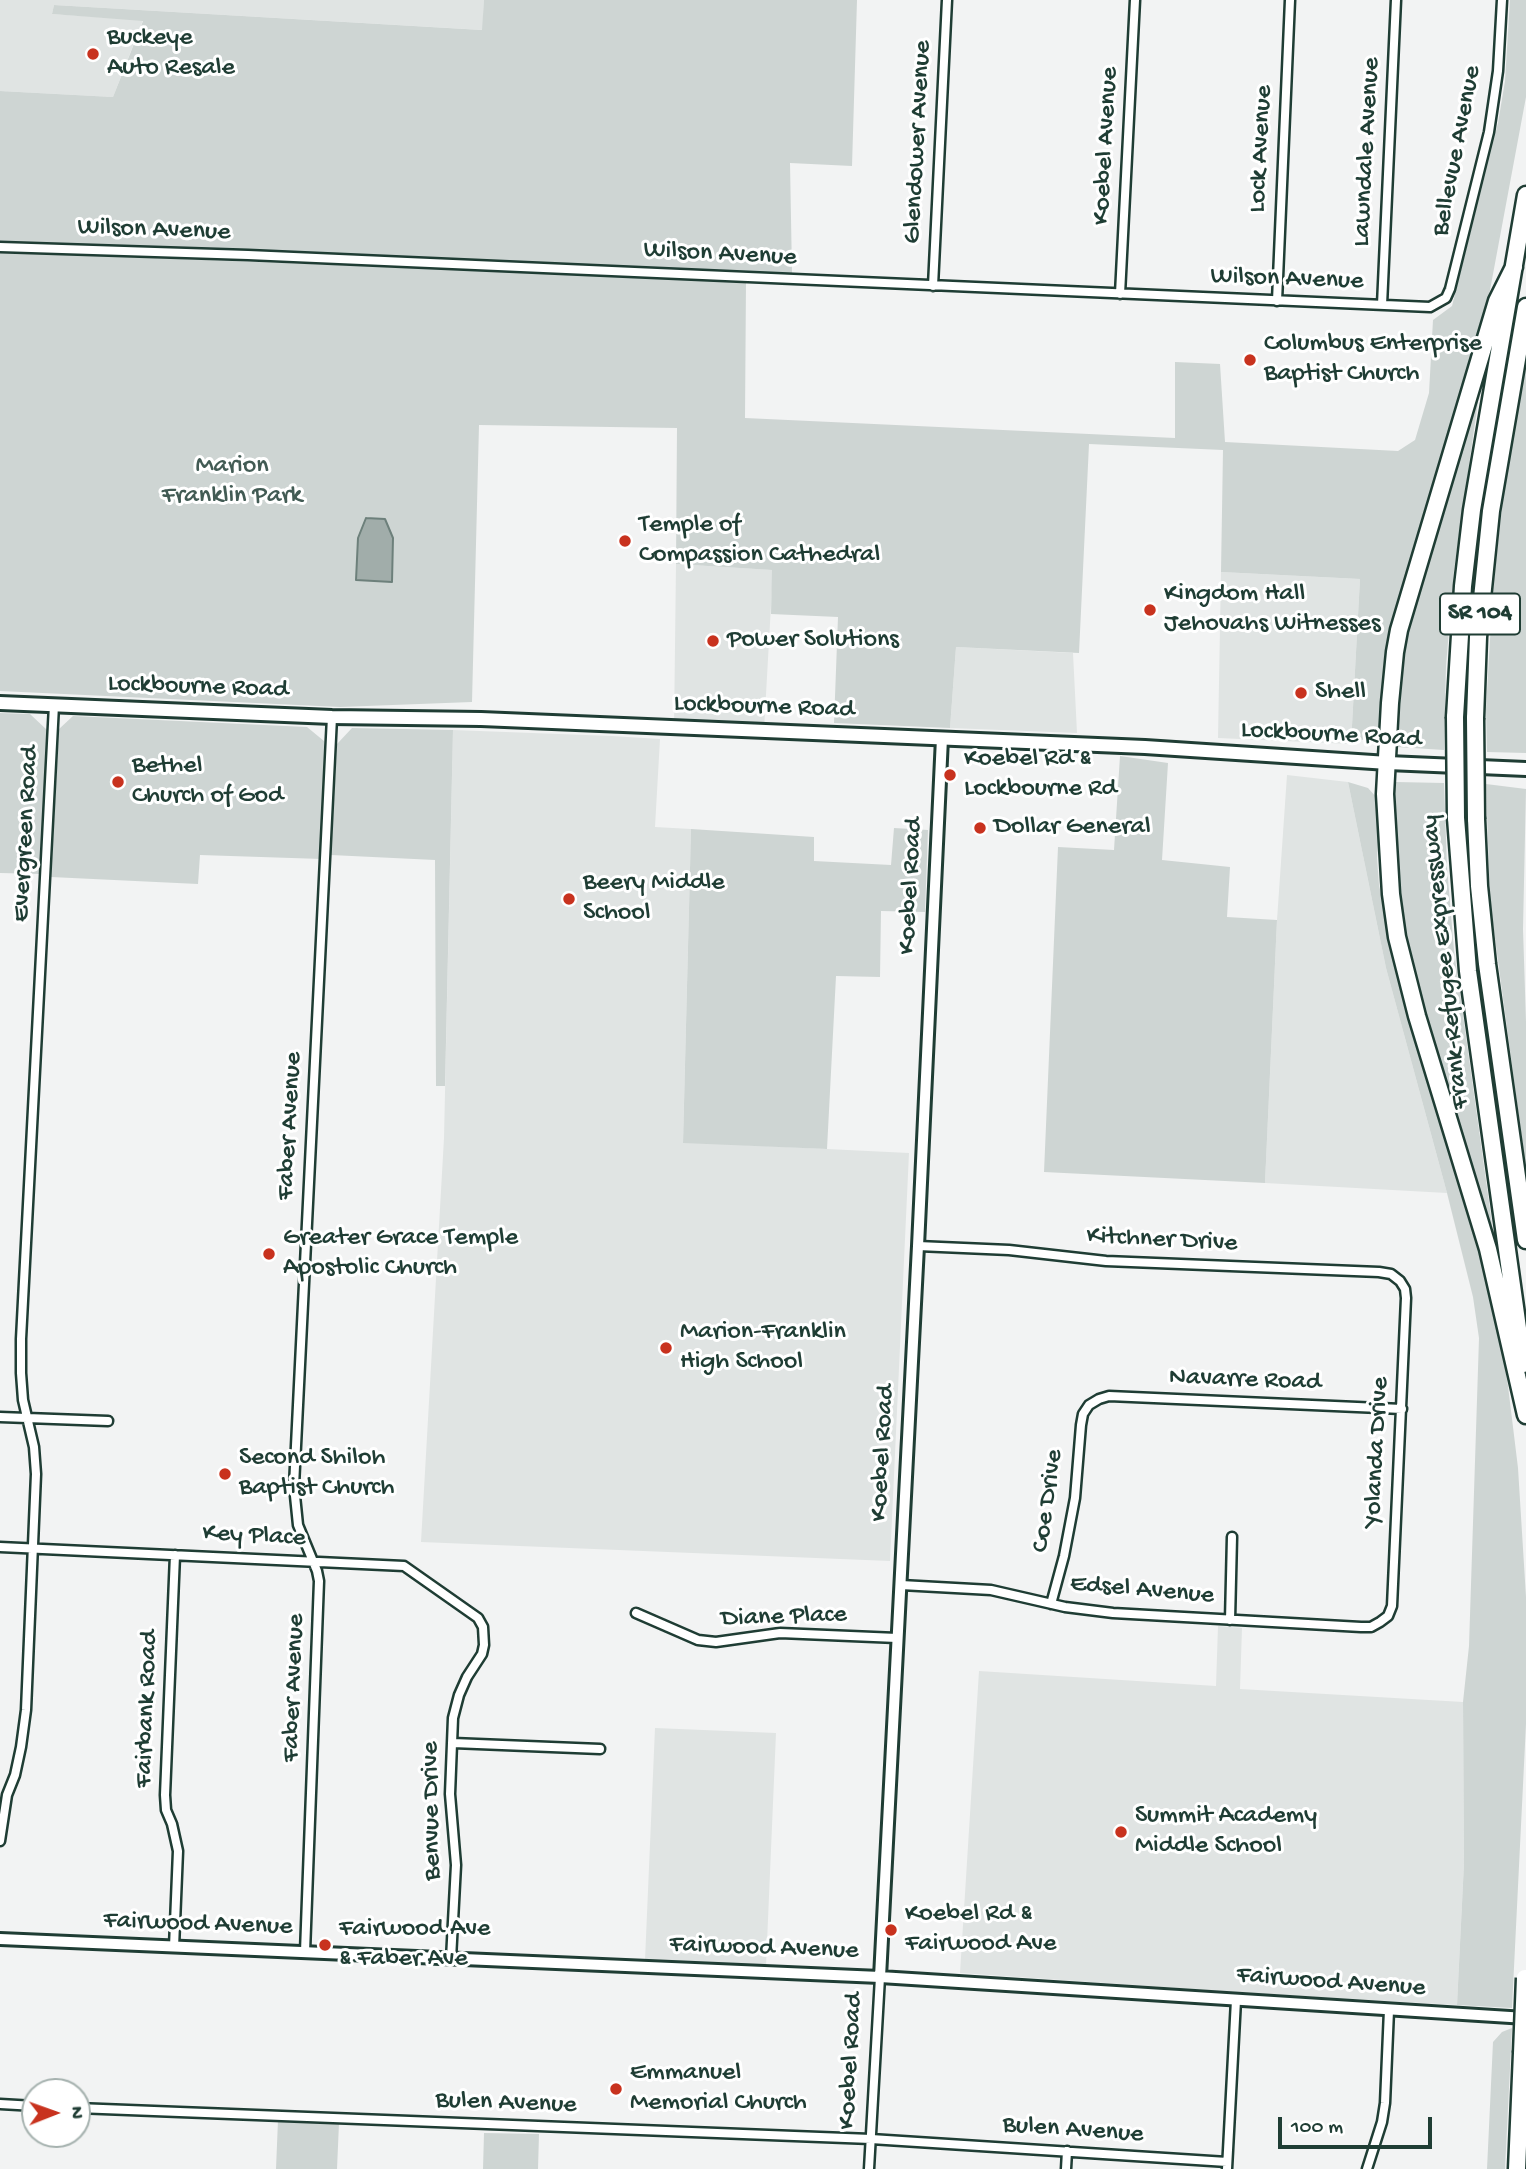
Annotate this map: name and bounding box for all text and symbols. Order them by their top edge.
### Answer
place label: Buckeye Auto Resale [107,23,235,84]
street label: Glendower Avenue [898,39,940,245]
marker: Buckeye Auto Resale [85,46,101,62]
street label: Lawndale Avenue [1347,57,1389,247]
street label: Bellevue Avenue [1426,63,1490,239]
street label: Koebel Avenue [1087,66,1127,226]
street label: Lock Avenue [1243,84,1281,214]
street label: Wilson Avenue [77,213,231,249]
street label: Wilson Avenue [643,235,797,275]
street label: Wilson Avenue [1210,262,1364,298]
place label: Columbus Enterprise Baptist Church [1264,329,1482,390]
marker: Columbus Enterprise Baptist Church [1242,352,1258,368]
park label: Marion Franklin Park [162,451,302,512]
place label: Temple of Compassion Cathedral [639,510,880,572]
marker: Temple of Compassion Cathedral [617,533,633,549]
place label: Kingdom Hall Jehovahs Witnesses [1164,579,1381,640]
road number: SR 104 [1440,594,1520,634]
marker: Kingdom Hall Jehovahs Witnesses [1142,602,1158,618]
place label: Power Solutions [727,625,899,657]
marker: Power Solutions [705,633,721,649]
street label: Lockbourne Road [107,669,289,707]
place label: Shell [1315,677,1366,709]
marker: Shell [1293,685,1309,701]
street label: Lockbourne Road [673,689,855,727]
street label: Lockbourne Road [1240,716,1422,756]
place label: Koebel Rd & Lockbourne Rd [964,744,1117,806]
street label: Evergreen Road [7,745,47,923]
place label: Bethel Church of God [132,751,283,812]
marker: Koebel Rd & Lockbourne Rd [942,767,958,783]
marker: Bethel Church of God [110,774,126,790]
place label: Dollar General [994,812,1151,844]
street label: Frank-Refugee Expressway [1416,813,1478,1111]
street label: Koebel Road [893,817,931,955]
marker: Dollar General [972,820,988,836]
place label: Beery Middle School [583,868,725,930]
marker: Beery Middle School [561,891,577,907]
street label: Faber Avenue [272,1051,310,1201]
street label: Kitchner Drive [1086,1221,1238,1261]
place label: Greater Grace Temple Apostolic Church [283,1223,518,1284]
marker: Greater Grace Temple Apostolic Church [261,1246,277,1262]
place label: Marion-Franklin High School [680,1317,846,1378]
marker: Marion-Franklin High School [658,1340,674,1356]
street label: Navarre Road [1168,1363,1322,1399]
street label: Yolanda Drive [1358,1376,1398,1528]
street label: Koebel Road [865,1384,903,1522]
place label: Second Shiloh Baptist Church [239,1443,394,1504]
street label: Coe Drive [1026,1447,1072,1555]
marker: Second Shiloh Baptist Church [217,1466,233,1482]
street label: Key Place [202,1519,306,1555]
street label: Edsel Avenue [1069,1569,1215,1613]
street label: Diane Place [721,1600,847,1636]
street label: Faber Avenue [277,1613,313,1763]
street label: Fairbank Road [130,1630,166,1788]
street label: Benvue Drive [416,1741,450,1881]
place label: Summit Academy Middle School [1135,1801,1317,1862]
marker: Summit Academy Middle School [1113,1824,1129,1840]
place label: Koebel Rd & Fairwood Ave [905,1899,1056,1960]
street label: Fairwood Avenue [103,1906,293,1944]
place label: Fairwood Ave & Faber Ave [339,1914,490,1976]
marker: Koebel Rd & Fairwood Ave [883,1922,899,1938]
street label: Fairwood Avenue [669,1930,859,1968]
marker: Fairwood Ave & Faber Ave [317,1937,333,1953]
street label: Fairwood Avenue [1235,1961,1427,2005]
street label: Koebel Road [833,1992,871,2130]
place label: Emmanuel Memorial Church [630,2058,807,2120]
north arrow [21,2078,91,2148]
marker: Emmanuel Memorial Church [608,2081,624,2097]
street label: Bulen Avenue [435,2086,577,2122]
scale bar [1281,2102,1435,2146]
text: N [64,2106,87,2119]
street label: Bulen Avenue [1001,2111,1145,2151]
text: 100 m [1291,2116,1343,2141]

